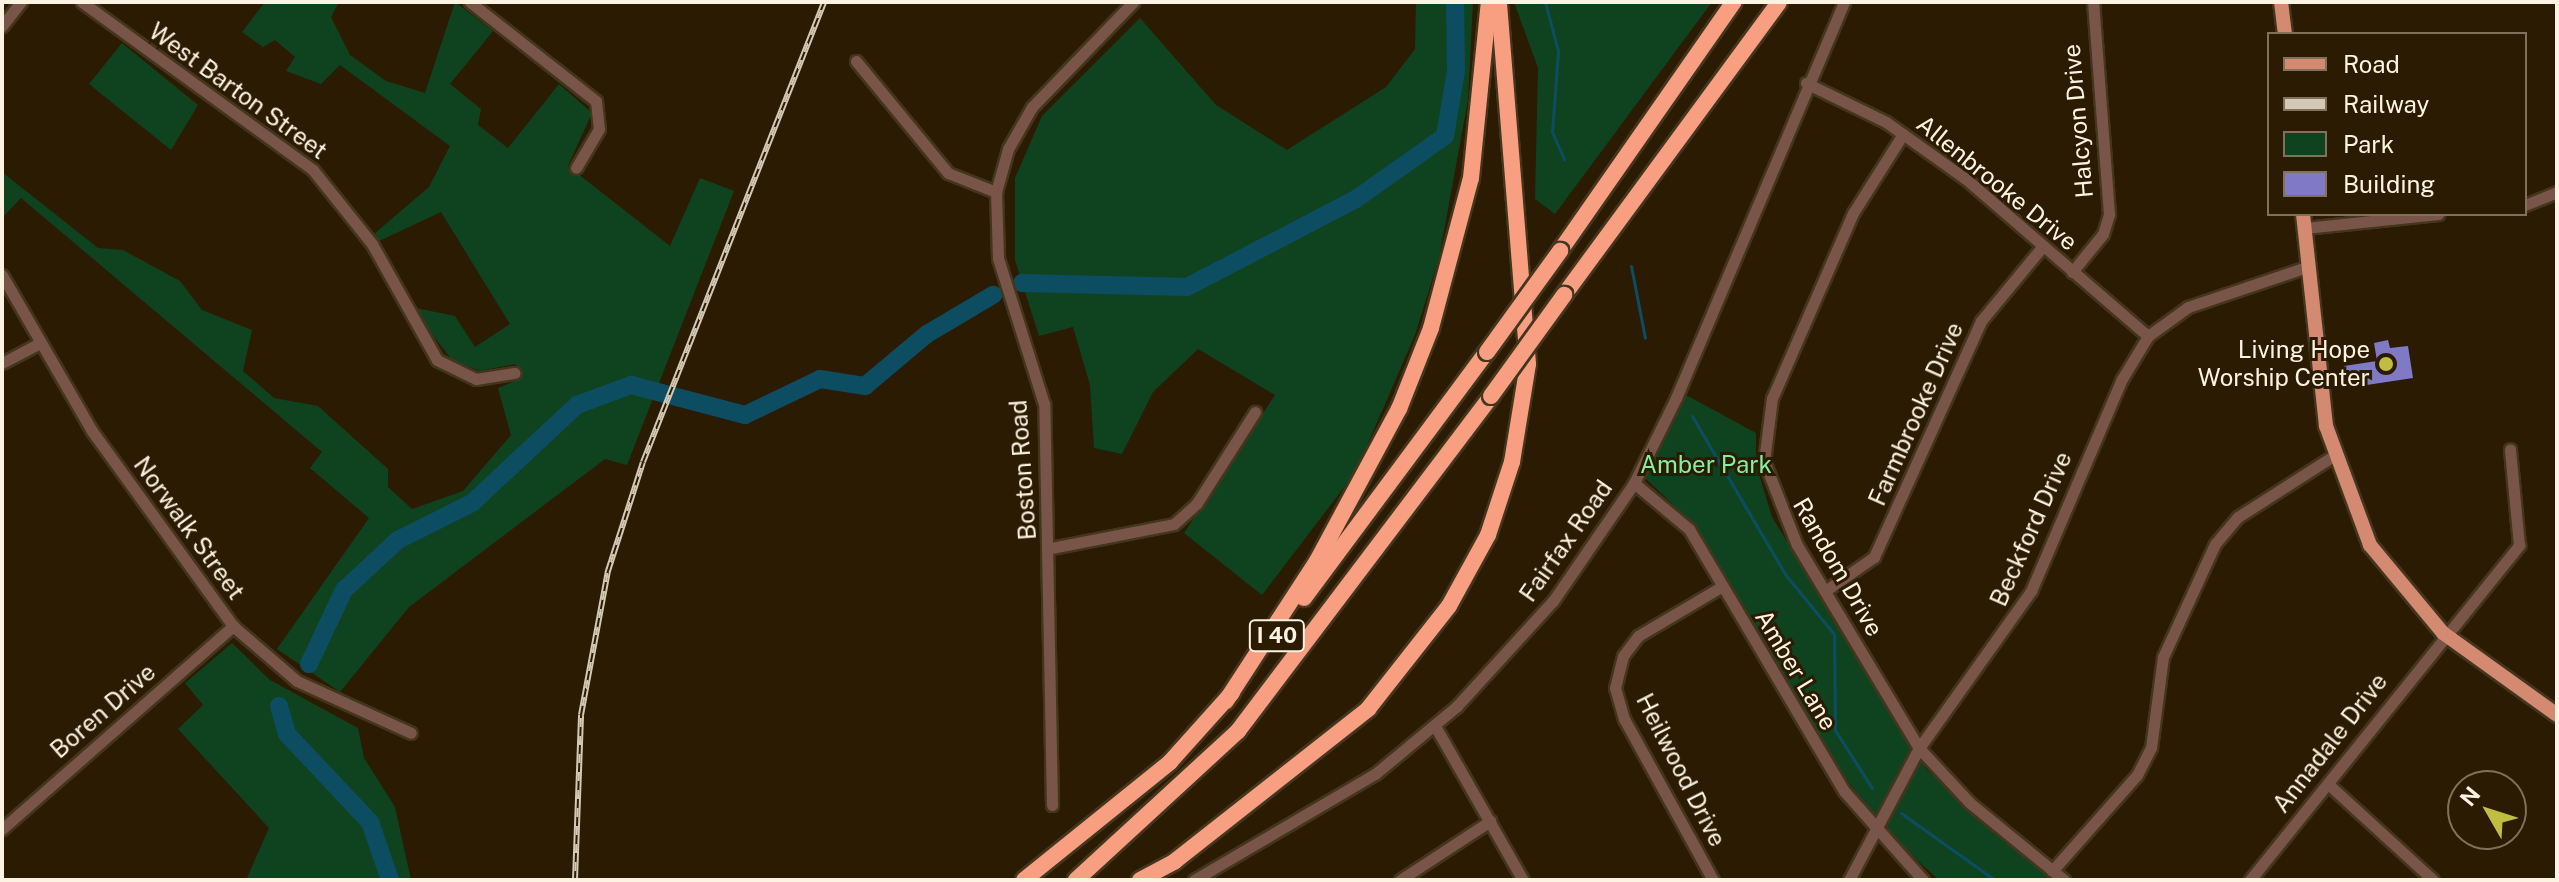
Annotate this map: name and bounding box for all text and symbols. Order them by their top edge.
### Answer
street label: West Barton Street [143,17,333,165]
legend [2267,32,2527,216]
street label: Halcyon Drive [2057,43,2099,199]
text: Road [2343,50,2400,78]
text: Railway [2343,90,2429,118]
street label: Allenbrooke Drive [1911,109,2083,257]
text: Park [2343,130,2394,158]
text: Building [2343,170,2435,198]
street label: Farmbrooke Drive [1863,318,1969,510]
place label: Living Hope Worship Center [2198,336,2370,392]
marker: Living Hope Worship Center [2377,355,2395,373]
street label: Boston Road [1004,399,1042,541]
street label: Beckford Drive [1984,447,2078,611]
street label: Norwalk Street [128,451,250,605]
park label: Amber Park [1640,451,1772,479]
street label: Fairfax Road [1514,475,1618,607]
street label: Random Drive [1787,493,1889,641]
street label: Amber Lane [1749,605,1843,735]
road number: I 40 [1247,618,1307,654]
street label: Boren Drive [45,658,161,764]
street label: Annadale Drive [2267,668,2393,818]
street label: Heilwood Drive [1630,689,1732,851]
north arrow [2447,770,2527,850]
text: N [2454,781,2485,811]

